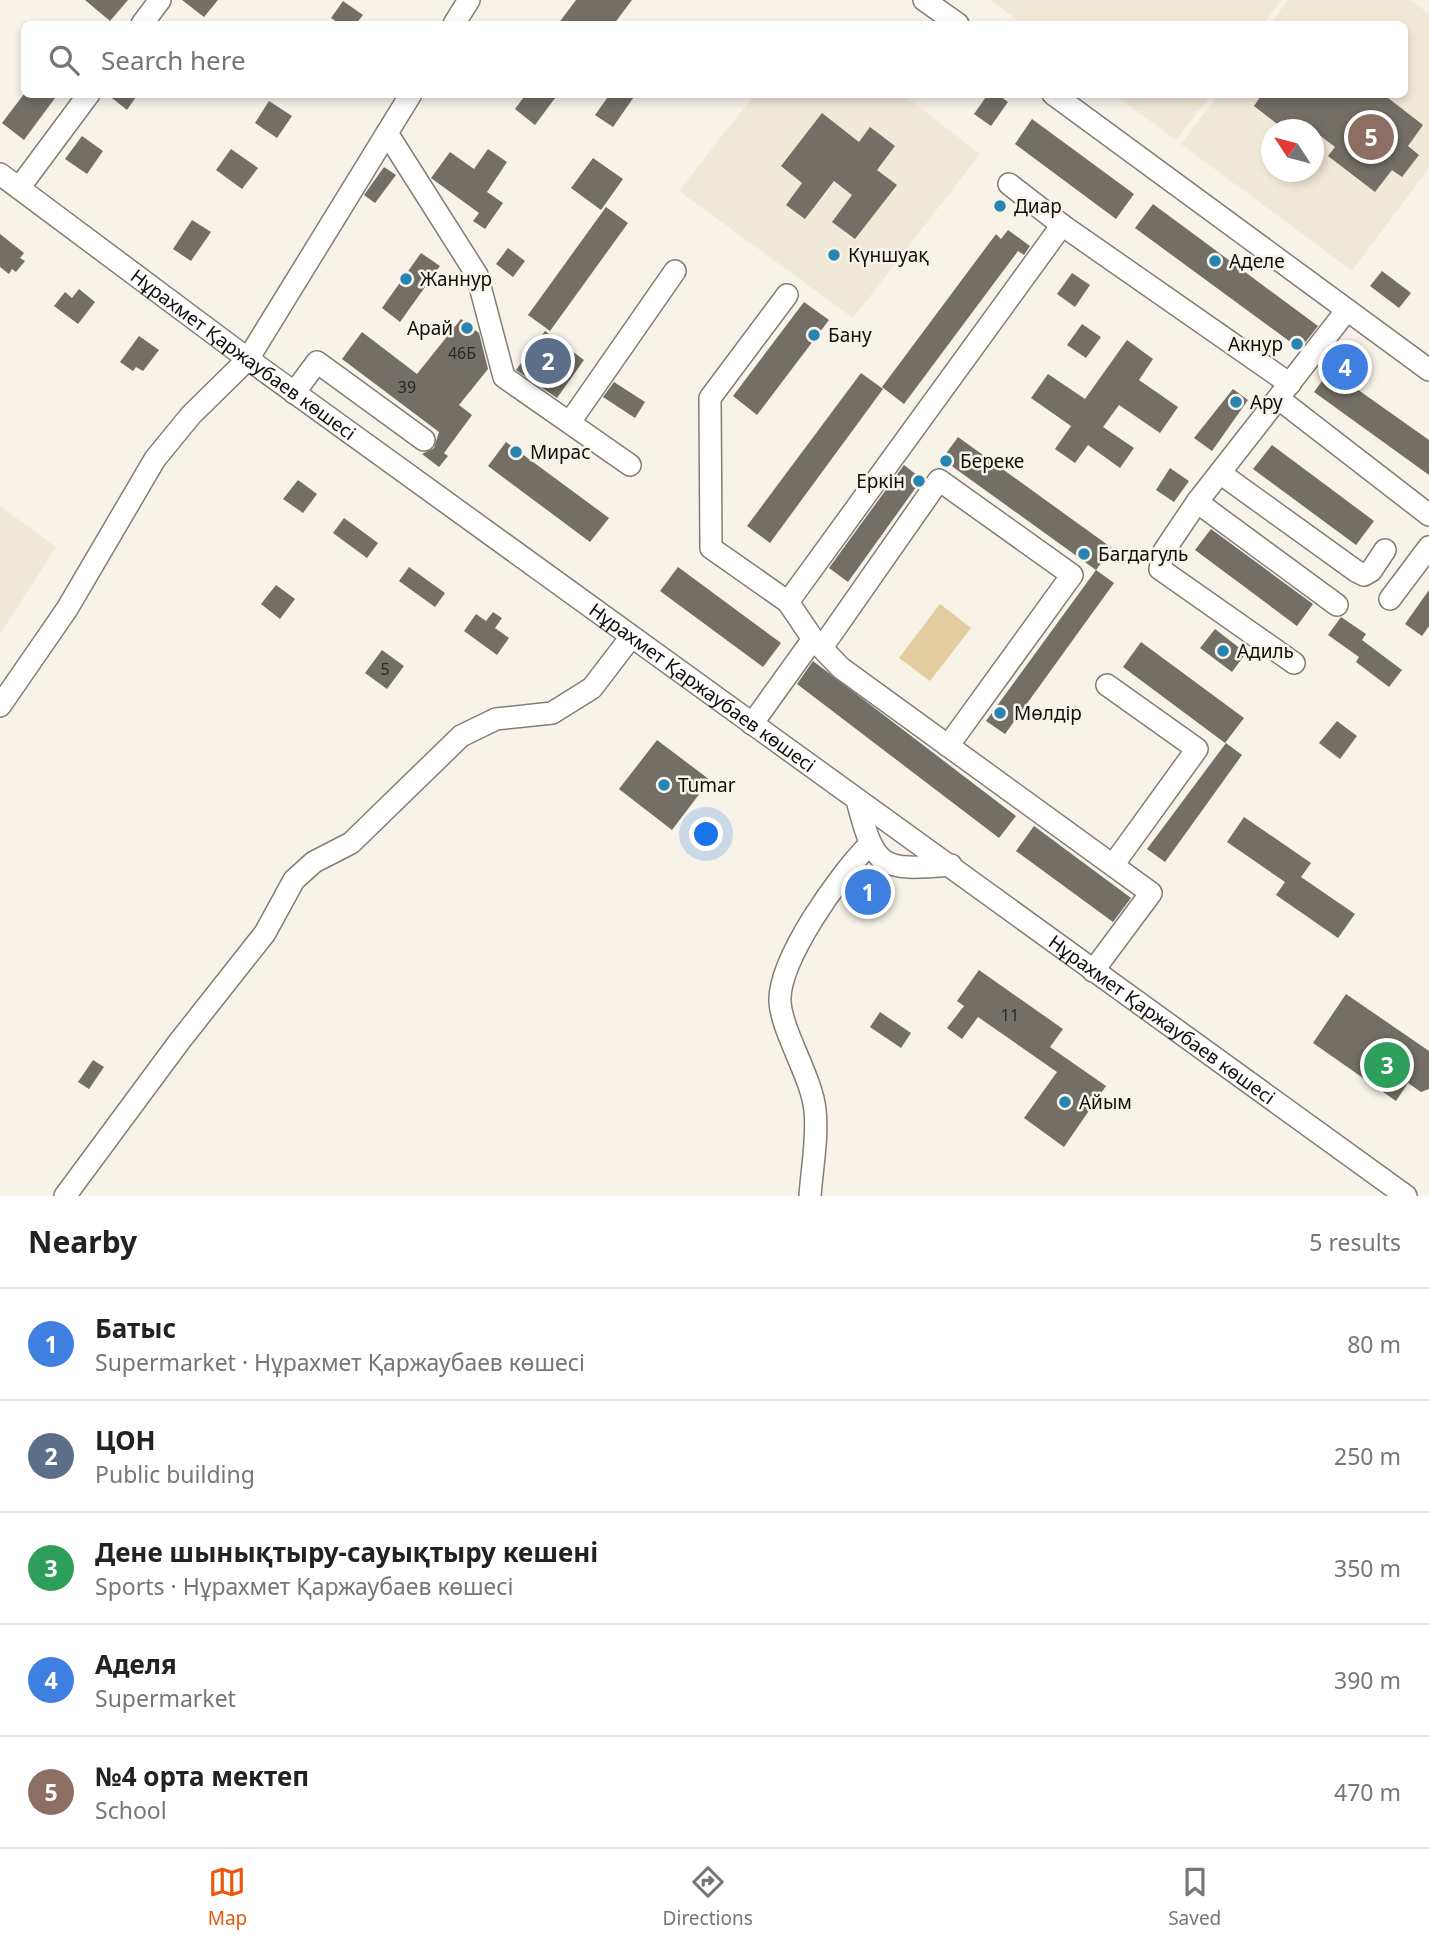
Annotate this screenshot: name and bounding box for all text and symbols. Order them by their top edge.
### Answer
search box [21,21,1408,98]
icon: search [45,41,83,79]
text: Search here [101,42,246,78]
pin: 5 [1348,111,1394,163]
north arrow [1261,119,1324,182]
place label: Диар [1014,193,1062,219]
marker: Диар [992,198,1008,214]
place label: Күншуақ [848,242,929,268]
marker: Күншуақ [826,247,842,263]
place label: Аделе [1229,248,1285,274]
marker: Аделе [1207,253,1223,269]
street label: Нұрахмет Қаржаубаев көшесі [125,263,361,446]
place label: Жаннур [420,266,492,292]
marker: Жаннур [398,271,414,287]
place label: Арай [407,315,453,341]
marker: Арай [459,320,475,336]
place label: Бану [828,322,872,348]
marker: Бану [806,327,822,343]
place label: Акнур [1228,331,1283,357]
pin: 2 [525,335,571,387]
marker: Акнур [1289,336,1305,352]
pin: 4 [1322,341,1368,393]
house number: 46Б [448,342,476,364]
house number: 39 [398,376,416,398]
place label: Ару [1250,389,1283,415]
marker: Ару [1228,394,1244,410]
place label: Мирас [530,439,591,465]
marker: Мирас [508,444,524,460]
place label: Береке [960,448,1024,474]
marker: Береке [938,453,954,469]
place label: Еркін [856,468,905,494]
marker: Еркін [911,473,927,489]
place label: Багдагуль [1098,541,1188,567]
marker: Багдагуль [1076,546,1092,562]
street label: Нұрахмет Қаржаубаев көшесі [584,597,821,778]
place label: Адиль [1237,638,1294,664]
marker: Адиль [1215,643,1231,659]
house number: 5 [380,658,390,680]
place label: Мөлдір [1014,700,1082,726]
marker: Мөлдір [992,705,1008,721]
place label: Tumar [678,772,736,798]
marker: Tumar [656,777,672,793]
your location [689,817,723,851]
pin: 1 [845,866,891,918]
street label: Нұрахмет Қаржаубаев көшесі [1043,929,1280,1110]
house number: 11 [1001,1004,1019,1026]
pin: 3 [1364,1039,1410,1091]
place label: Айым [1079,1089,1132,1115]
marker: Айым [1057,1094,1073,1110]
text: Nearby [28,1221,137,1262]
text: 5 results [1309,1226,1401,1258]
text: Батыс [95,1310,176,1346]
text: 1 [44,1328,58,1360]
text: 80 m [1347,1328,1401,1360]
text: Supermarket · Нұрахмет Қаржаубаев көшесі [95,1346,585,1378]
text: ЦОН [95,1422,155,1458]
text: 2 [44,1440,58,1472]
text: 250 m [1334,1440,1401,1472]
text: Public building [95,1458,255,1490]
text: Дене шынықтыру-сауықтыру кешені [95,1534,598,1570]
text: 3 [44,1552,58,1584]
text: 350 m [1334,1552,1401,1584]
text: Sports · Нұрахмет Қаржаубаев көшесі [95,1570,514,1602]
text: Аделя [95,1646,177,1682]
text: 4 [44,1664,58,1696]
text: 390 m [1334,1664,1401,1696]
text: Supermarket [95,1682,236,1714]
text: №4 орта мектеп [95,1758,309,1794]
text: 5 [44,1776,58,1808]
text: 470 m [1334,1776,1401,1808]
text: School [95,1794,167,1826]
tab: Map [208,1863,247,1931]
tab: Directions [663,1863,753,1931]
tab: Saved [1168,1863,1221,1931]

